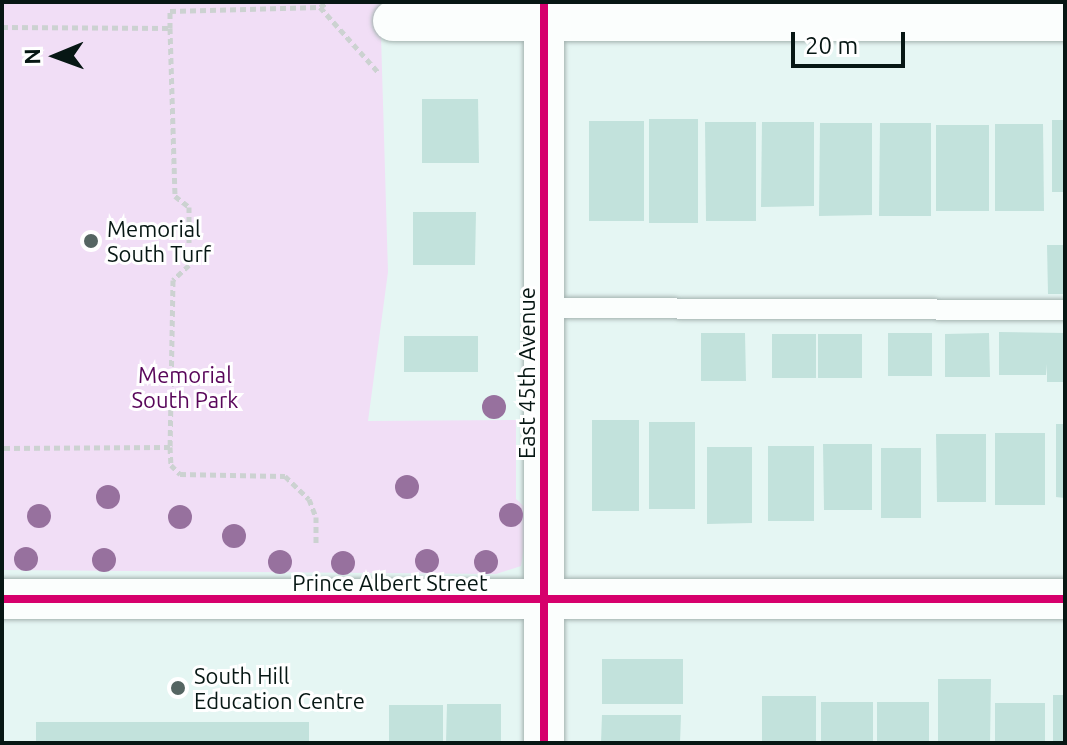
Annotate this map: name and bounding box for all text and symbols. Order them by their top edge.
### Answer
north arrow [16,16,96,96]
scale bar [795,16,909,66]
text: 20 m [805,32,858,59]
text: N [19,48,44,65]
place label: Memorial South Turf [107,215,211,266]
marker: Memorial South Turf [82,232,100,250]
street label: East 45th Avenue [514,287,540,459]
park label: Memorial South Park [132,361,238,412]
street label: Prince Albert Street [292,570,488,596]
place label: South Hill Education Centre [194,662,365,714]
marker: South Hill Education Centre [169,679,187,697]

